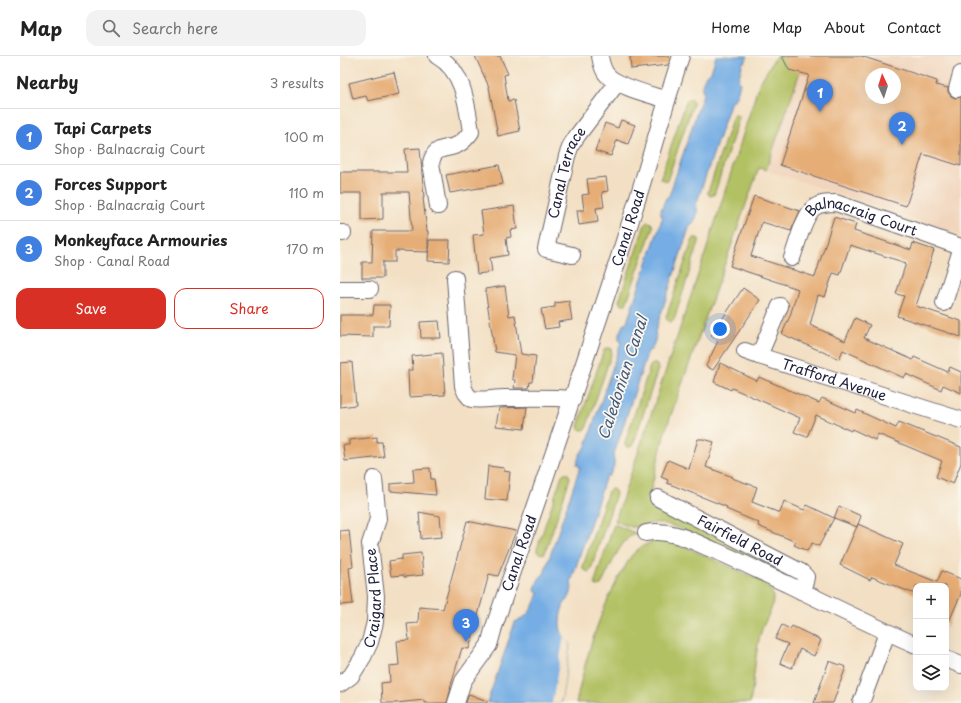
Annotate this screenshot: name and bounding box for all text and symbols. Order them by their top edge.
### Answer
search box [86,10,366,46]
text: Map [20,14,62,42]
text: Search here [132,16,218,39]
icon: search [100,17,122,39]
text: Home [711,17,750,38]
text: Map [772,17,802,38]
text: About [824,17,865,38]
text: Contact [887,17,941,38]
north arrow [865,68,901,104]
text: Nearby [16,69,78,95]
text: 3 results [270,73,324,92]
pin: 1 [807,79,833,112]
pin: 2 [889,112,915,145]
text: Tapi Carpets [54,116,151,139]
street label: Canal Terrace [542,122,591,221]
text: 1 [26,127,32,146]
text: 100 m [284,127,324,146]
text: Shop · Balnacraig Court [54,139,205,158]
text: Forces Support [54,172,167,195]
text: 2 [24,183,34,202]
text: 110 m [289,183,324,202]
street label: Canal Road [606,187,650,269]
street label: Balnacraig Court [799,192,920,241]
text: Shop · Balnacraig Court [54,195,205,214]
text: Monkeyface Armouries [54,228,227,251]
text: 3 [25,239,33,258]
text: 170 m [286,239,324,258]
text: Shop · Canal Road [54,251,170,270]
button: Save [16,288,166,329]
button: Share [174,288,324,329]
water label: Caledonian Canal [591,310,653,442]
your location [710,319,730,339]
street label: Trafford Avenue [779,353,890,406]
street label: Fairfield Road [694,509,786,571]
street label: Canal Road [496,512,542,594]
street label: Craigard Place [358,547,386,652]
map controls [913,583,949,691]
button: + [913,583,949,619]
pin: 3 [453,609,479,642]
button: − [913,619,949,655]
button: layers [913,655,949,691]

